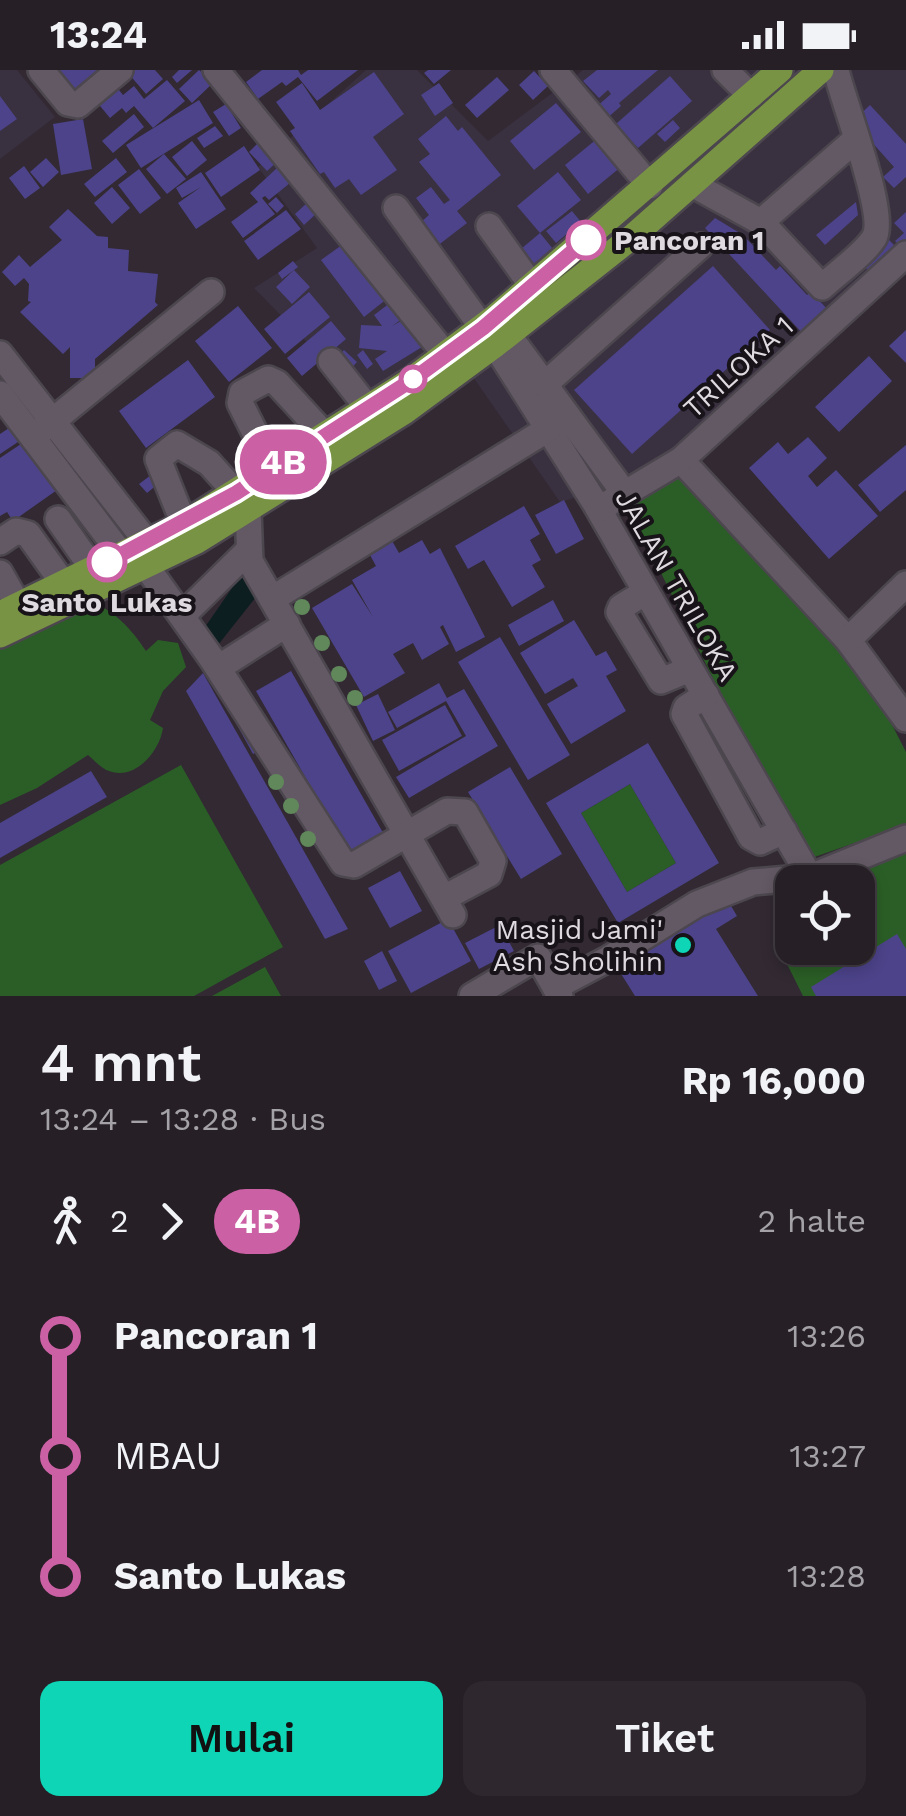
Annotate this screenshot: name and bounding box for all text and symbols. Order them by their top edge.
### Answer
text: 13:24 [50,13,147,57]
marker: Pancoran 1 [567,221,605,259]
place label: Pancoran 1 [614,224,764,257]
street label: TRILOKA 1 [677,309,800,425]
unlabelled marker [400,366,426,392]
line badge: 4B [238,430,328,494]
text: 4B [260,441,306,483]
street label: JALAN TRILOKA [608,483,745,687]
marker: Santo Lukas [88,543,126,581]
place label: Santo Lukas [22,586,193,619]
map controls [775,865,875,965]
button: locate [775,865,875,965]
place label: Masjid Jami' Ash Sholihin [493,913,663,978]
marker: Masjid Jami' Ash Sholihin [672,934,694,956]
text: 4 mnt [40,1030,201,1094]
text: Rp 16,000 [682,1059,866,1103]
text: 13:24 – 13:28 · Bus [40,1100,326,1138]
icon: walk [40,1194,95,1249]
icon: forward [144,1194,199,1249]
text: 4B [234,1200,280,1242]
text: 2 [110,1202,129,1240]
text: 2 halte [757,1202,866,1240]
text: Pancoran 1 [114,1314,318,1358]
text: 13:26 [787,1317,866,1355]
text: MBAU [114,1434,222,1478]
text: 13:27 [789,1437,866,1475]
text: Santo Lukas [114,1554,346,1598]
text: 13:28 [787,1557,866,1595]
button: Mulai [40,1681,443,1796]
button: Tiket [463,1681,866,1796]

